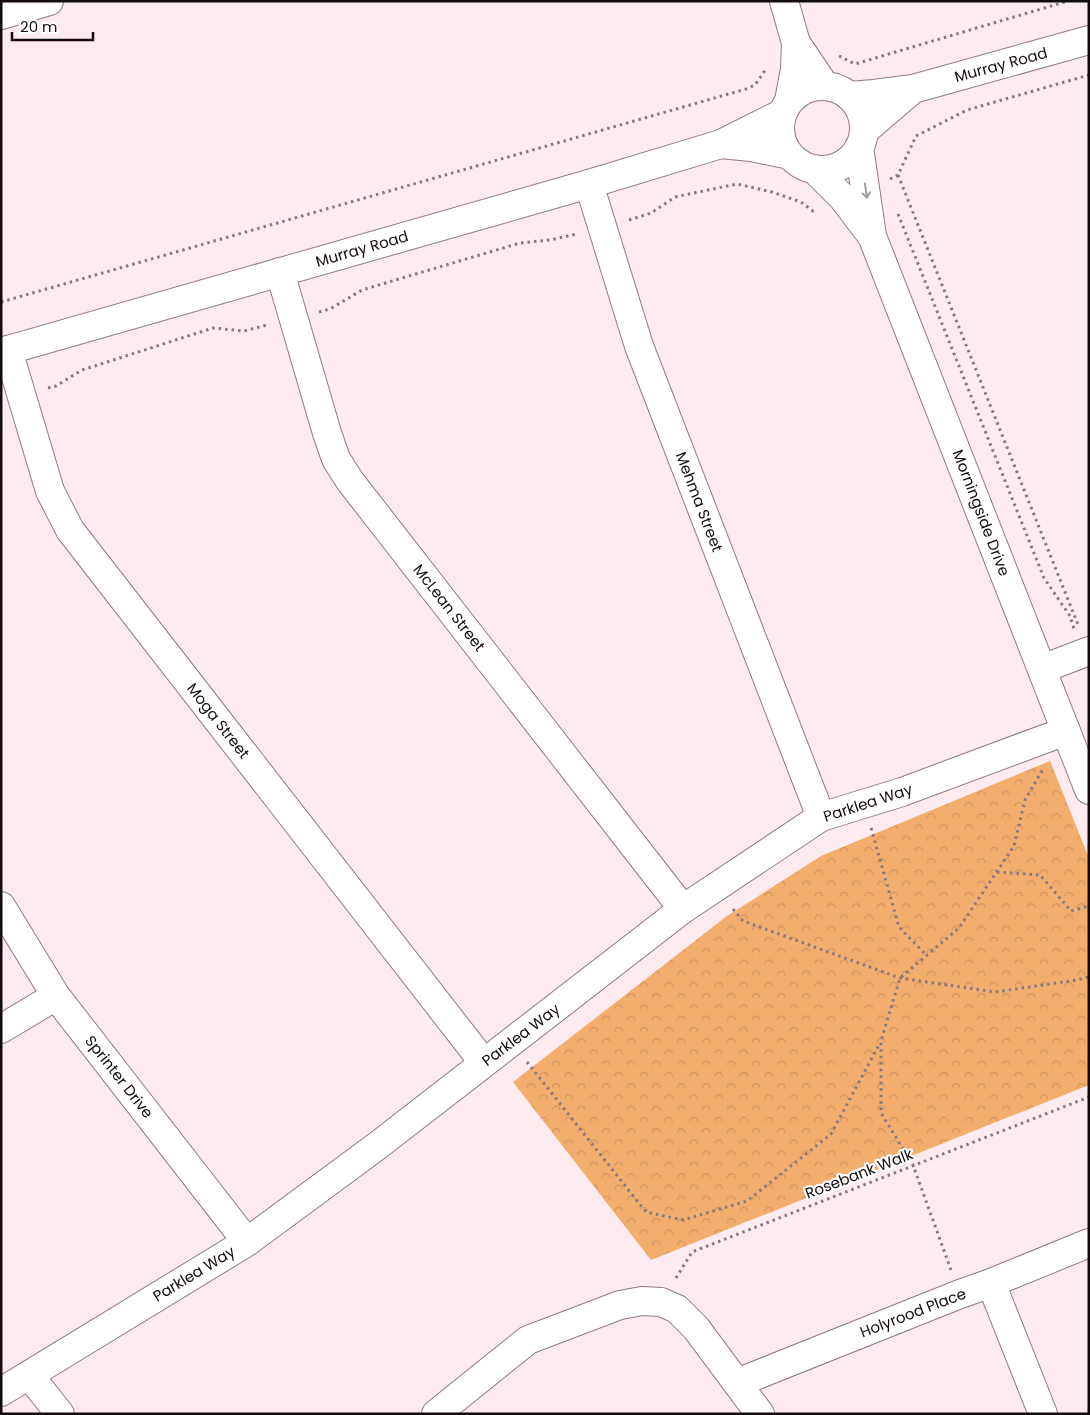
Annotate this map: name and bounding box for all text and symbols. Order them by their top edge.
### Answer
scale bar [12,10,94,42]
text: 20 m [20,16,58,37]
street label: Murray Road [952,42,1050,87]
one-way arrow [861,183,871,199]
street label: Murray Road [313,225,411,272]
street label: Morningside Drive [948,447,1015,579]
street label: Mehma Street [671,449,728,555]
street label: McLean Street [409,560,490,656]
street label: Moga Street [182,678,255,763]
street label: Parklea Way [821,778,916,827]
street label: Parklea Way [477,998,564,1071]
street label: Sprinter Drive [80,1031,158,1122]
street label: Rosebank Walk [802,1143,916,1204]
street label: Parklea Way [149,1240,239,1306]
street label: Holyrood Place [857,1283,969,1342]

